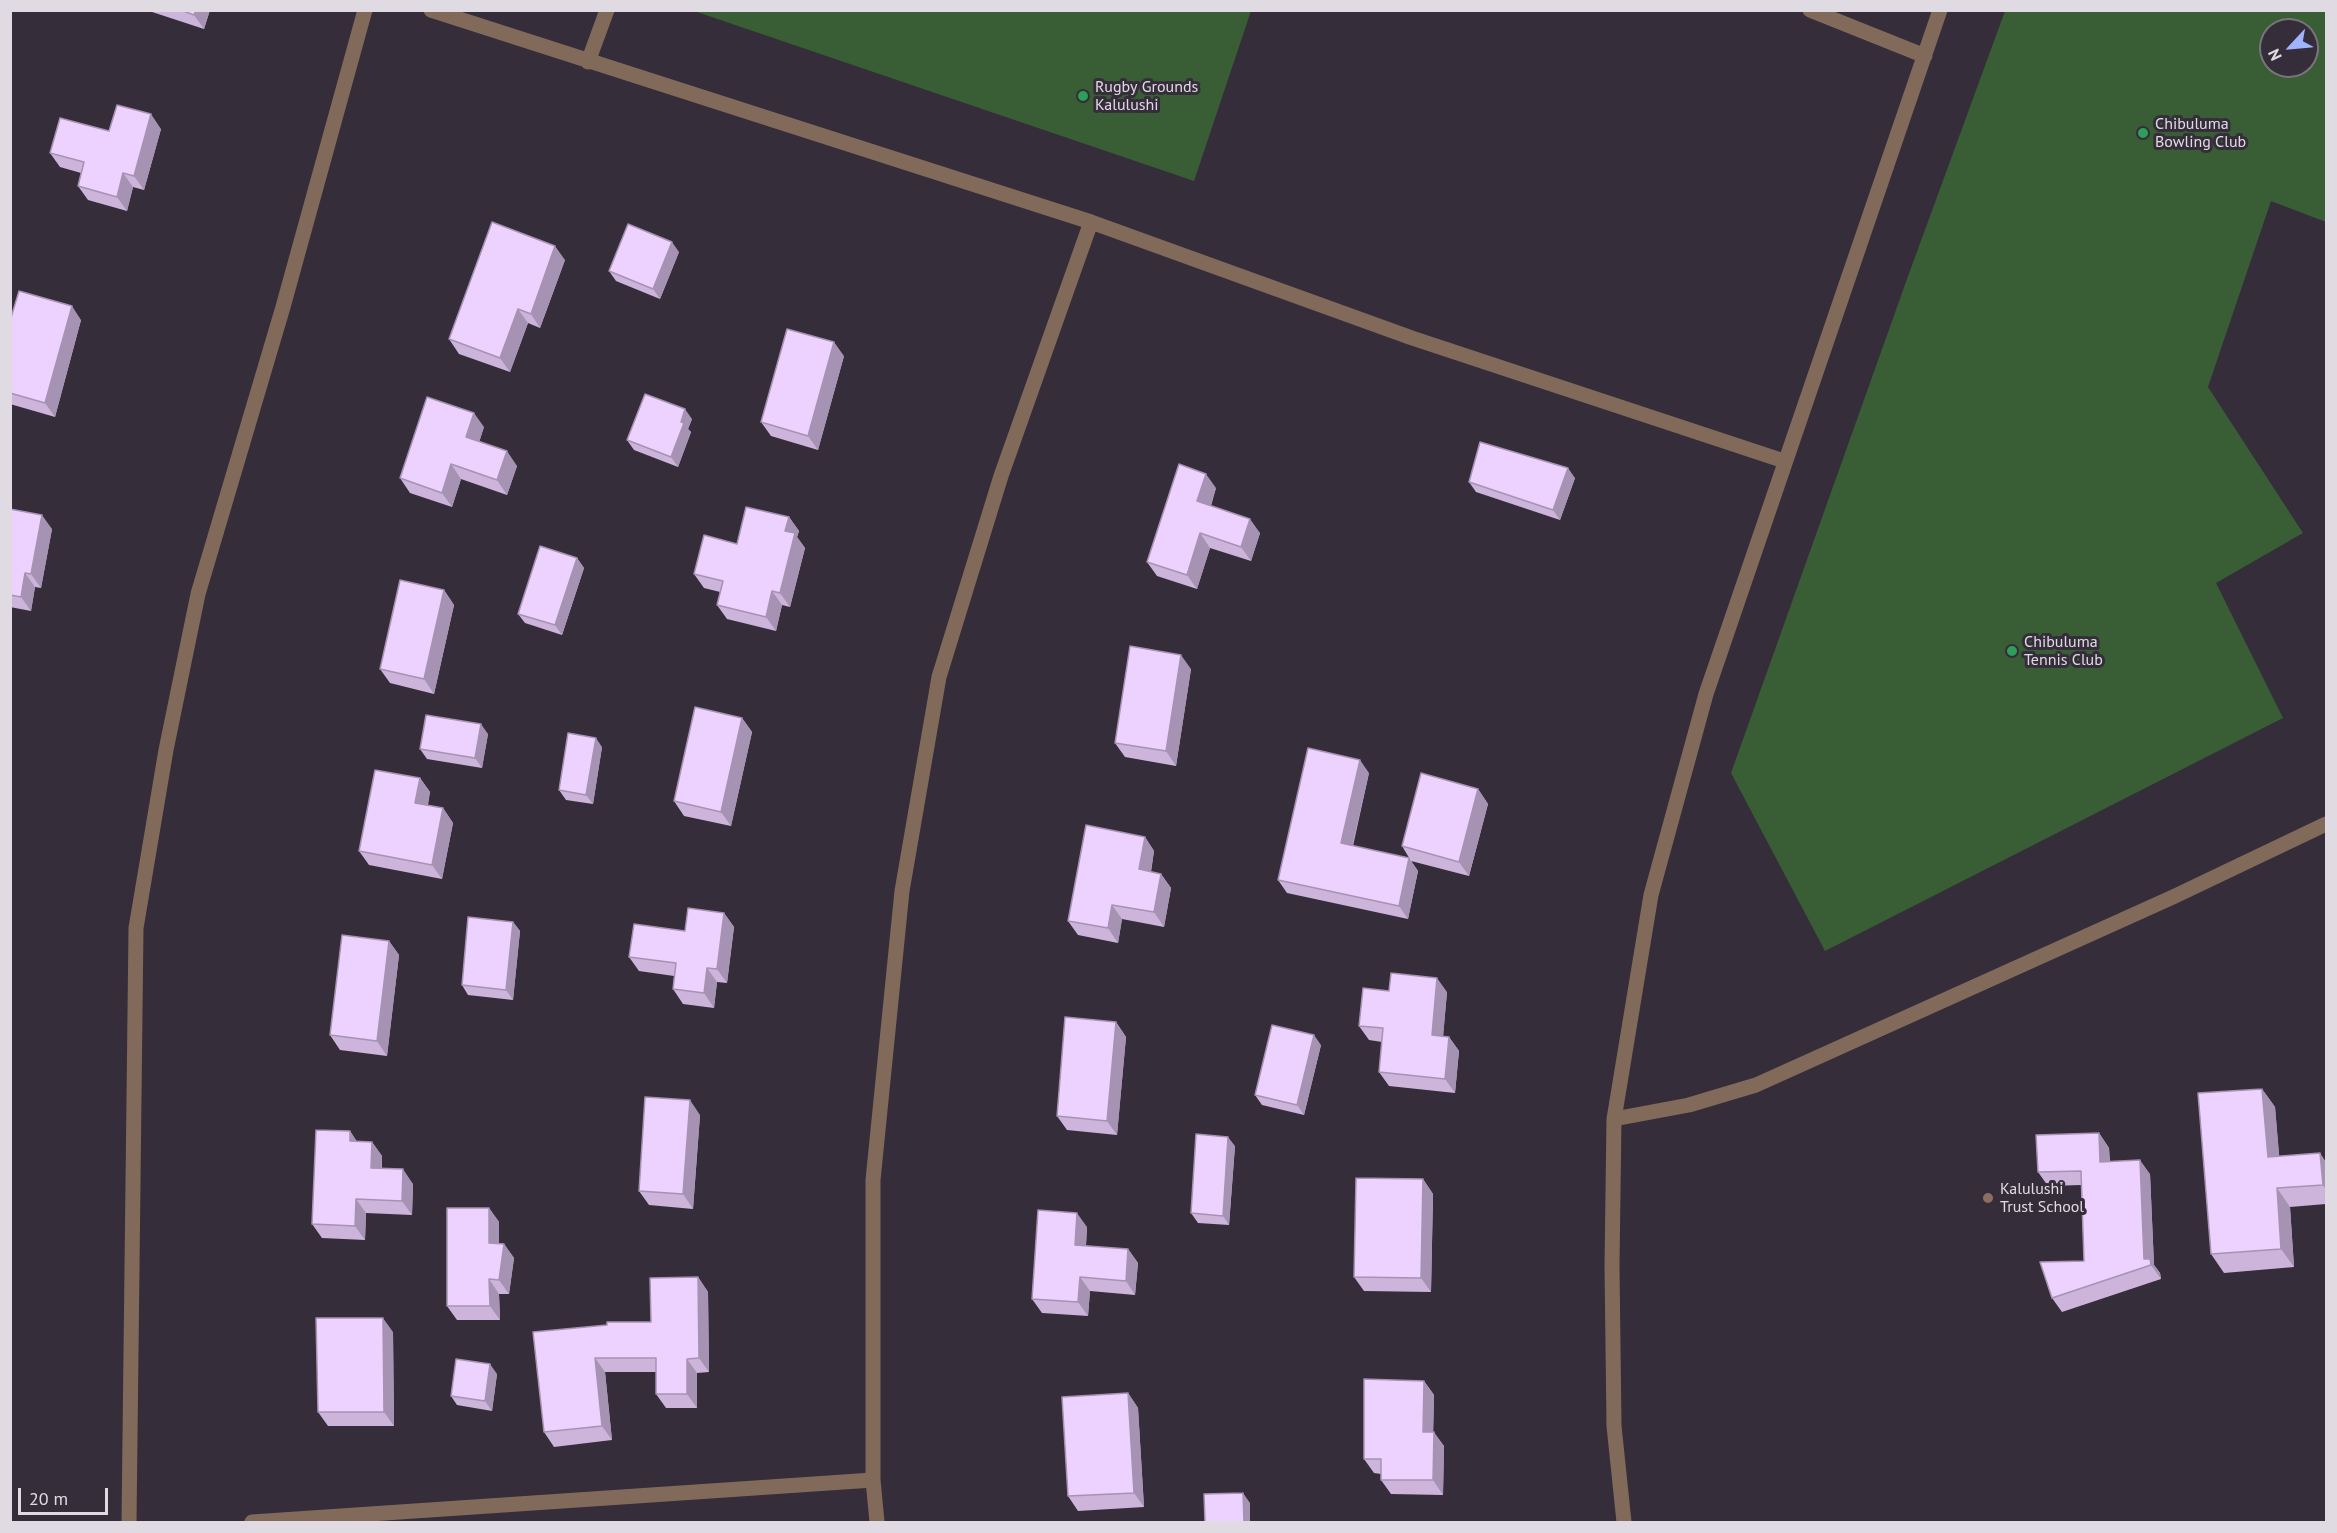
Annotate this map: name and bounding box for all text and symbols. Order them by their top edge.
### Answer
north arrow [2259,18,2319,78]
text: N [2263,46,2286,64]
place label: Rugby Grounds Kalulushi [1095,77,1198,115]
marker: Rugby Grounds Kalulushi [1076,89,1090,103]
place label: Chibuluma Bowling Club [2155,114,2246,152]
marker: Chibuluma Bowling Club [2136,126,2150,140]
place label: Chibuluma Tennis Club [2024,632,2103,670]
marker: Chibuluma Tennis Club [2005,644,2019,658]
place label: Kalulushi Trust School [2000,1179,2084,1217]
marker: Kalulushi Trust School [1981,1191,1995,1205]
scale bar [21,1476,111,1514]
text: 20 m [29,1487,68,1510]

